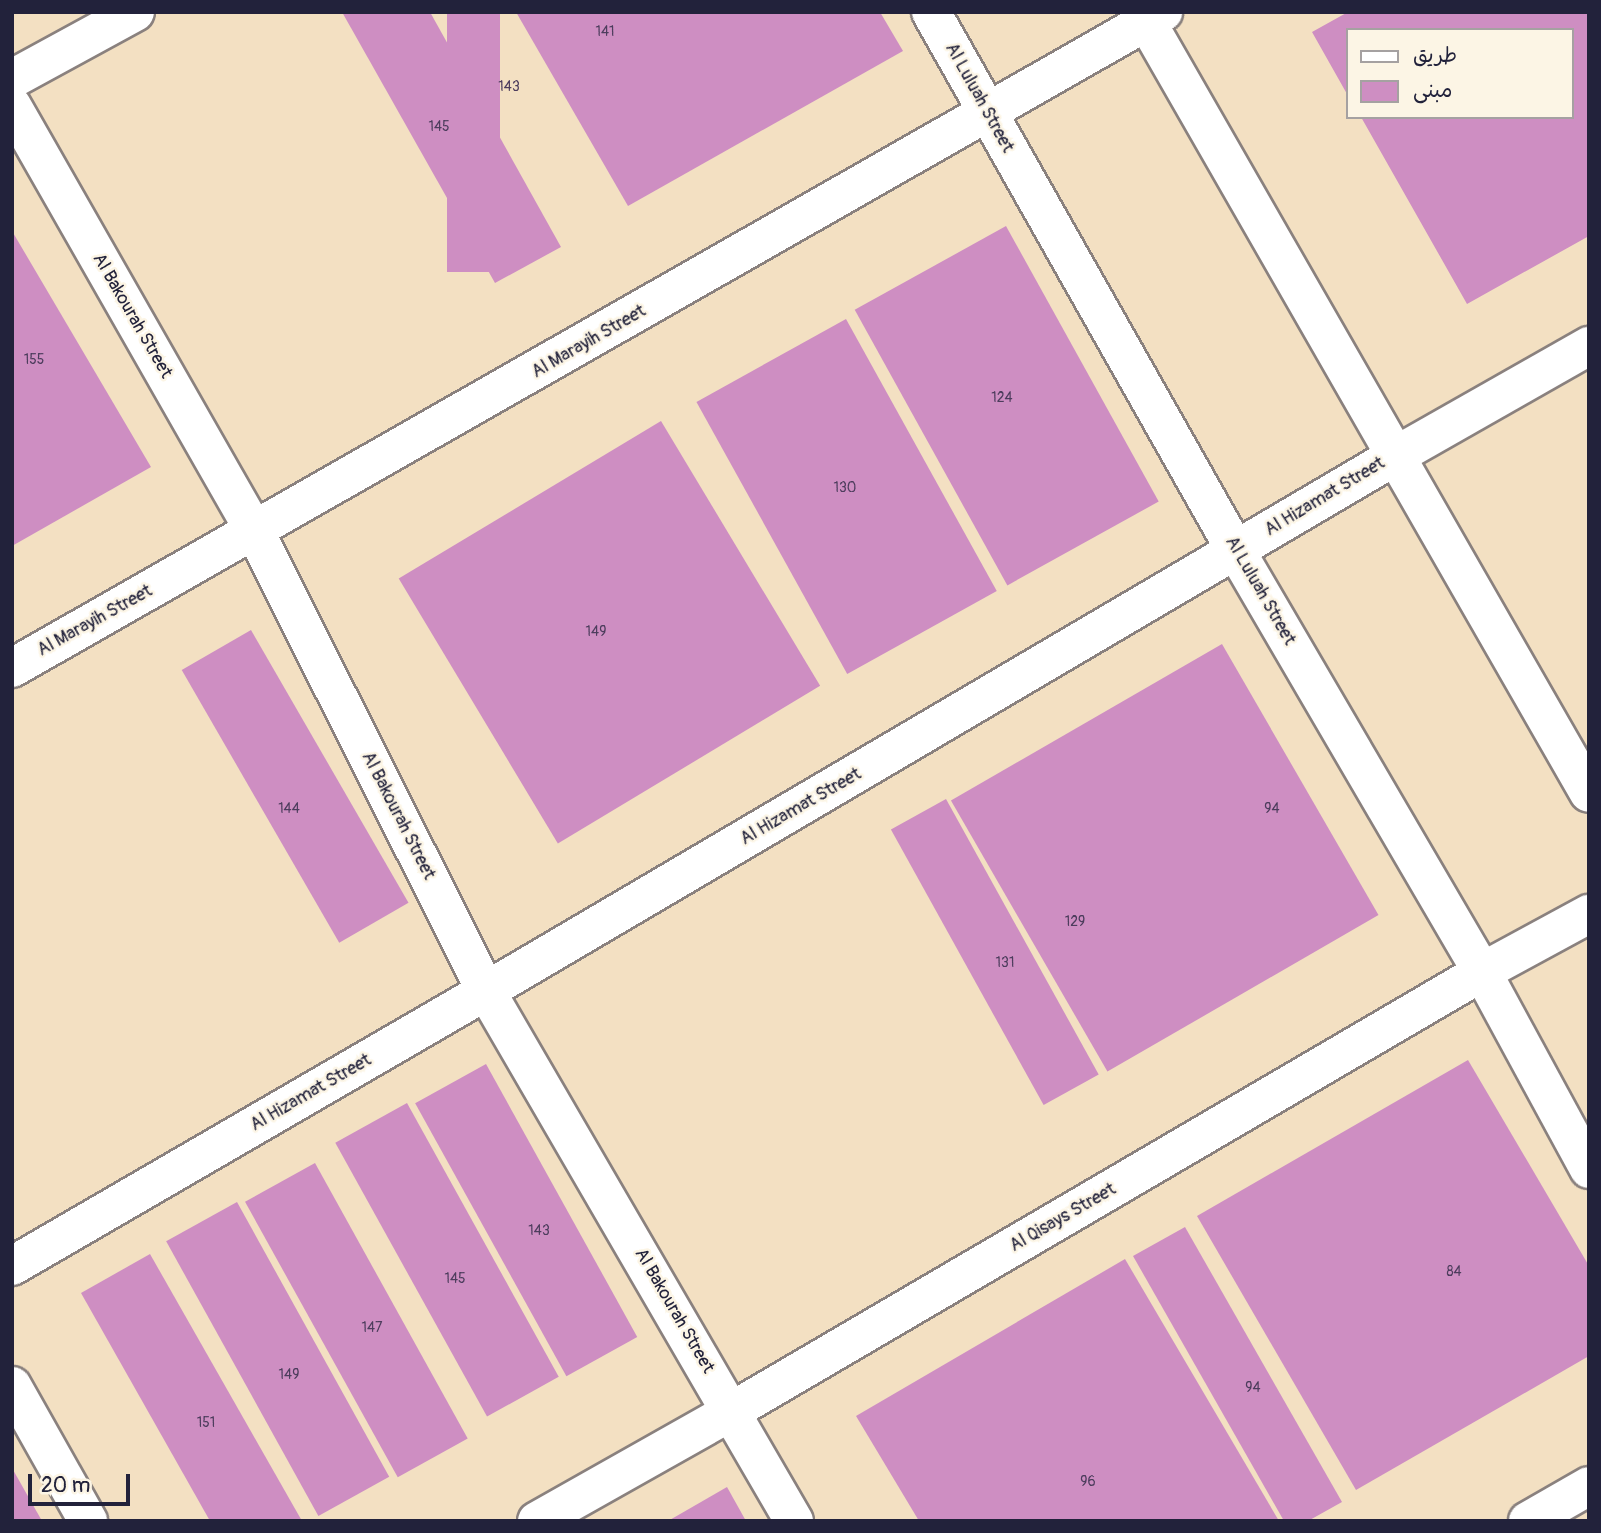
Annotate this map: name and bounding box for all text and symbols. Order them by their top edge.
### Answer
house number: 141 [595,24,615,40]
legend [1346,28,1573,119]
street label: Al Luluah Street [940,39,1018,157]
text: طريق [1413,42,1457,69]
text: مبنى [1413,77,1452,104]
house number: 143 [498,79,520,95]
house number: 145 [428,119,450,135]
street label: Al Bakourah Street [87,250,177,382]
street label: Al Marayih Street [528,301,650,383]
house number: 155 [24,352,44,368]
house number: 124 [991,390,1013,406]
street label: Al Hizamat Street [1261,453,1389,541]
house number: 130 [834,480,856,496]
street label: Al Luluah Street [1220,533,1300,649]
street label: Al Marayih Street [34,581,156,661]
house number: 149 [586,624,606,640]
street label: Al Bakourah Street [356,748,440,884]
street label: Al Hizamat Street [737,764,865,850]
house number: 144 [278,801,300,817]
house number: 94 [1264,801,1280,817]
house number: 129 [1065,914,1085,930]
house number: 131 [996,955,1014,971]
street label: Al Hizamat Street [247,1050,375,1136]
street label: Al Qisays Street [1006,1179,1120,1257]
house number: 143 [528,1223,550,1239]
street label: Al Bakourah Street [629,1245,719,1377]
house number: 84 [1446,1264,1462,1280]
house number: 145 [444,1271,466,1287]
house number: 147 [362,1320,382,1336]
house number: 149 [279,1367,299,1383]
house number: 94 [1245,1380,1261,1396]
house number: 151 [197,1415,215,1431]
scale bar [32,1460,133,1504]
text: 20 m [41,1472,90,1499]
house number: 96 [1080,1474,1096,1490]

